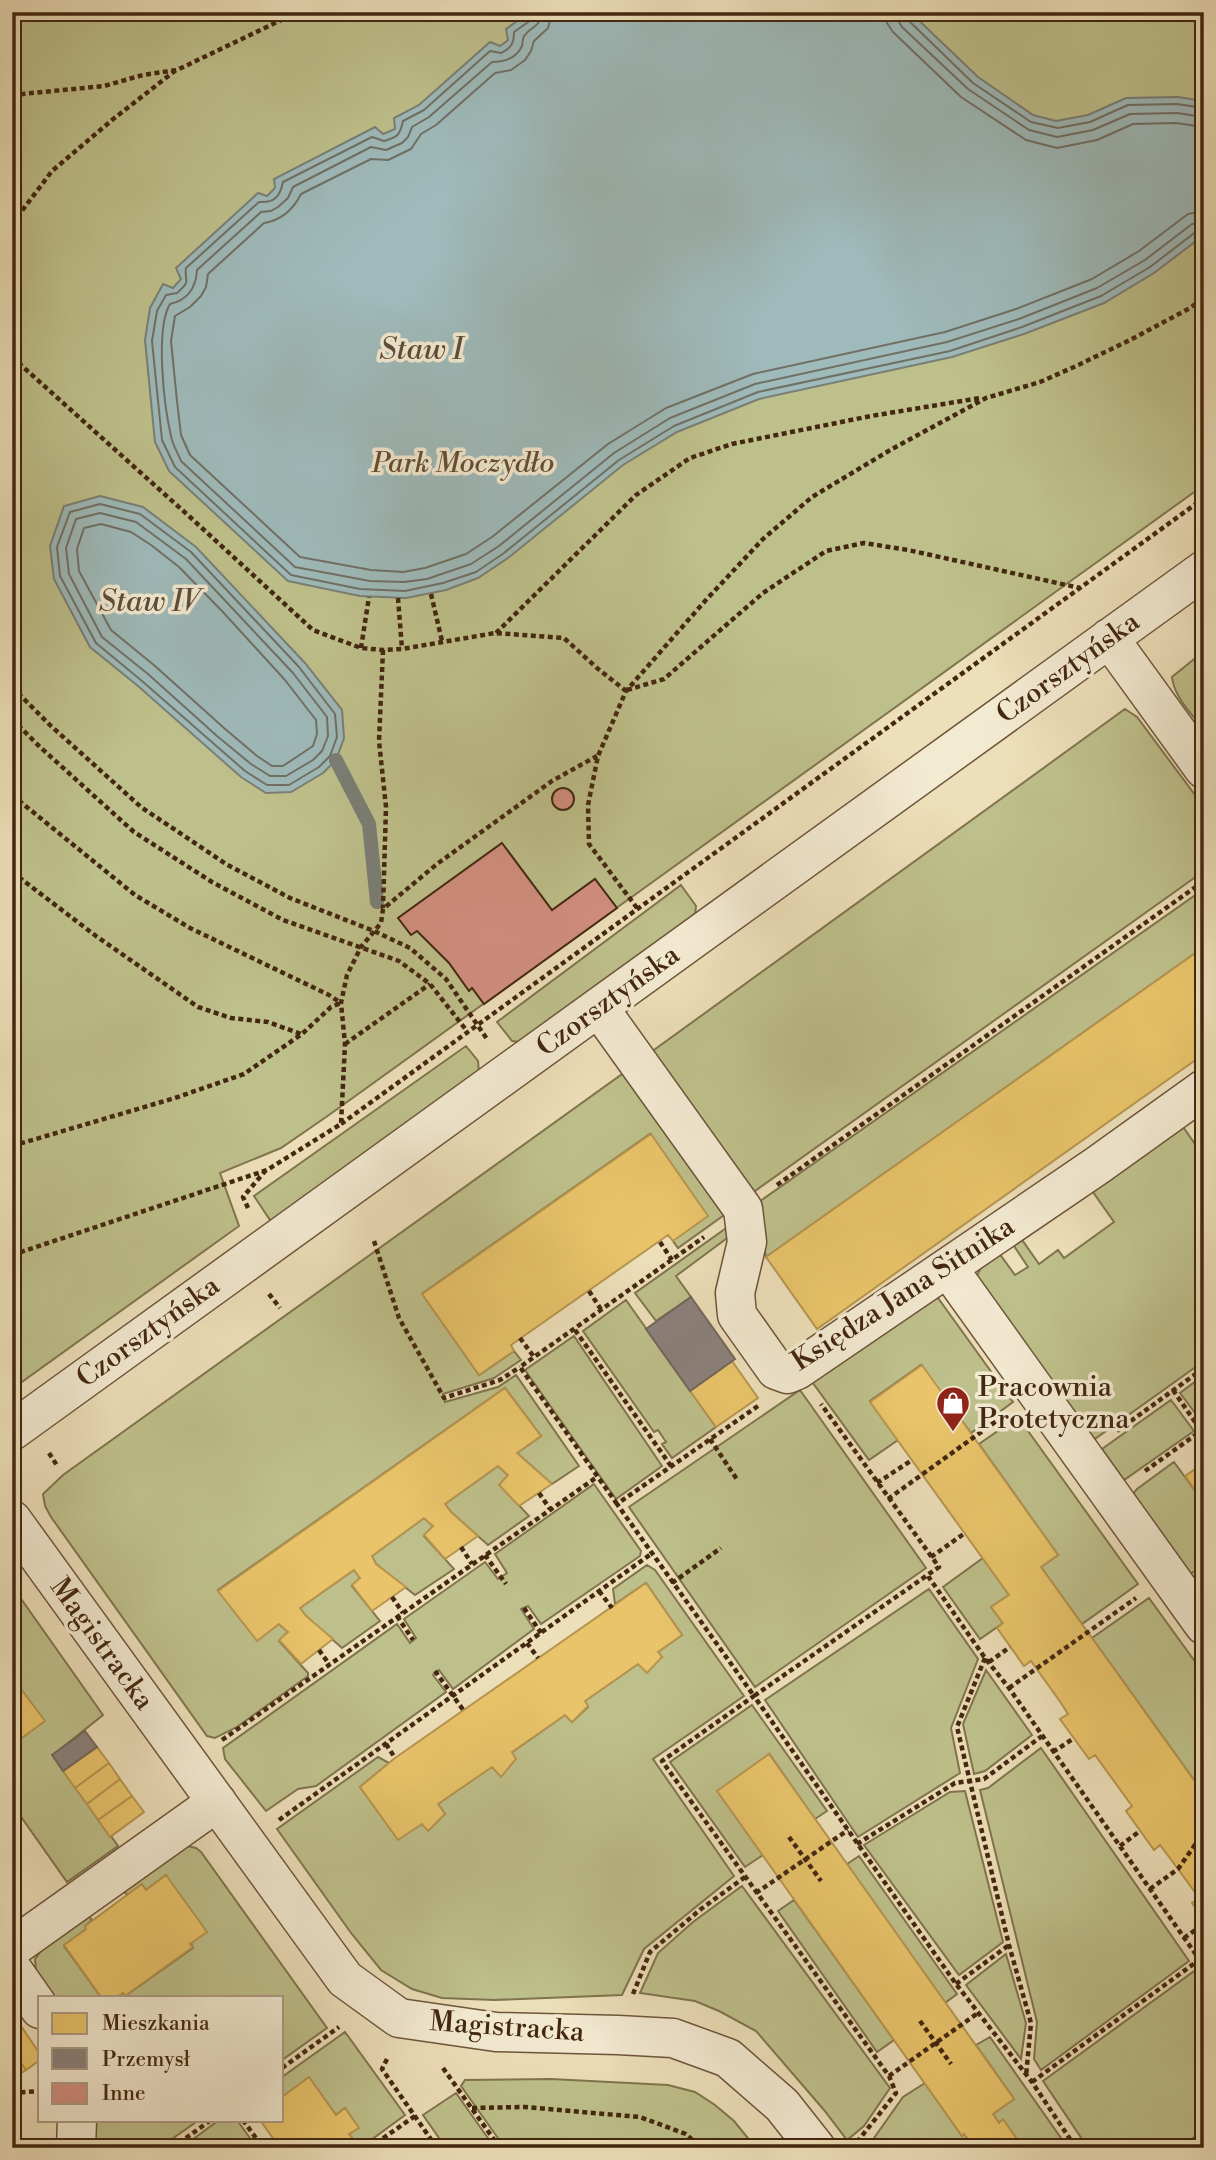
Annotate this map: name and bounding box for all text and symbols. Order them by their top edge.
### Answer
water label: Staw I [379,331,466,369]
park label: Park Moczydło [371,446,554,481]
water label: Staw IV [99,583,205,621]
street label: Czorsztyńska [990,604,1147,732]
street label: Czorsztyńska [530,937,687,1065]
street label: Księdza Jana Sitnika [785,1208,1022,1379]
street label: Czorsztyńska [70,1268,227,1396]
place label: Pracownia Protetyczna [978,1370,1130,1437]
shop icon: Pracownia Protetyczna [934,1384,972,1433]
street label: Magistracka [42,1571,162,1718]
legend [38,1996,284,2122]
street label: Magistracka [428,2004,586,2050]
text: Mieszkania [102,2011,210,2037]
text: Przemysł [102,2047,191,2073]
text: Inne [102,2081,146,2107]

